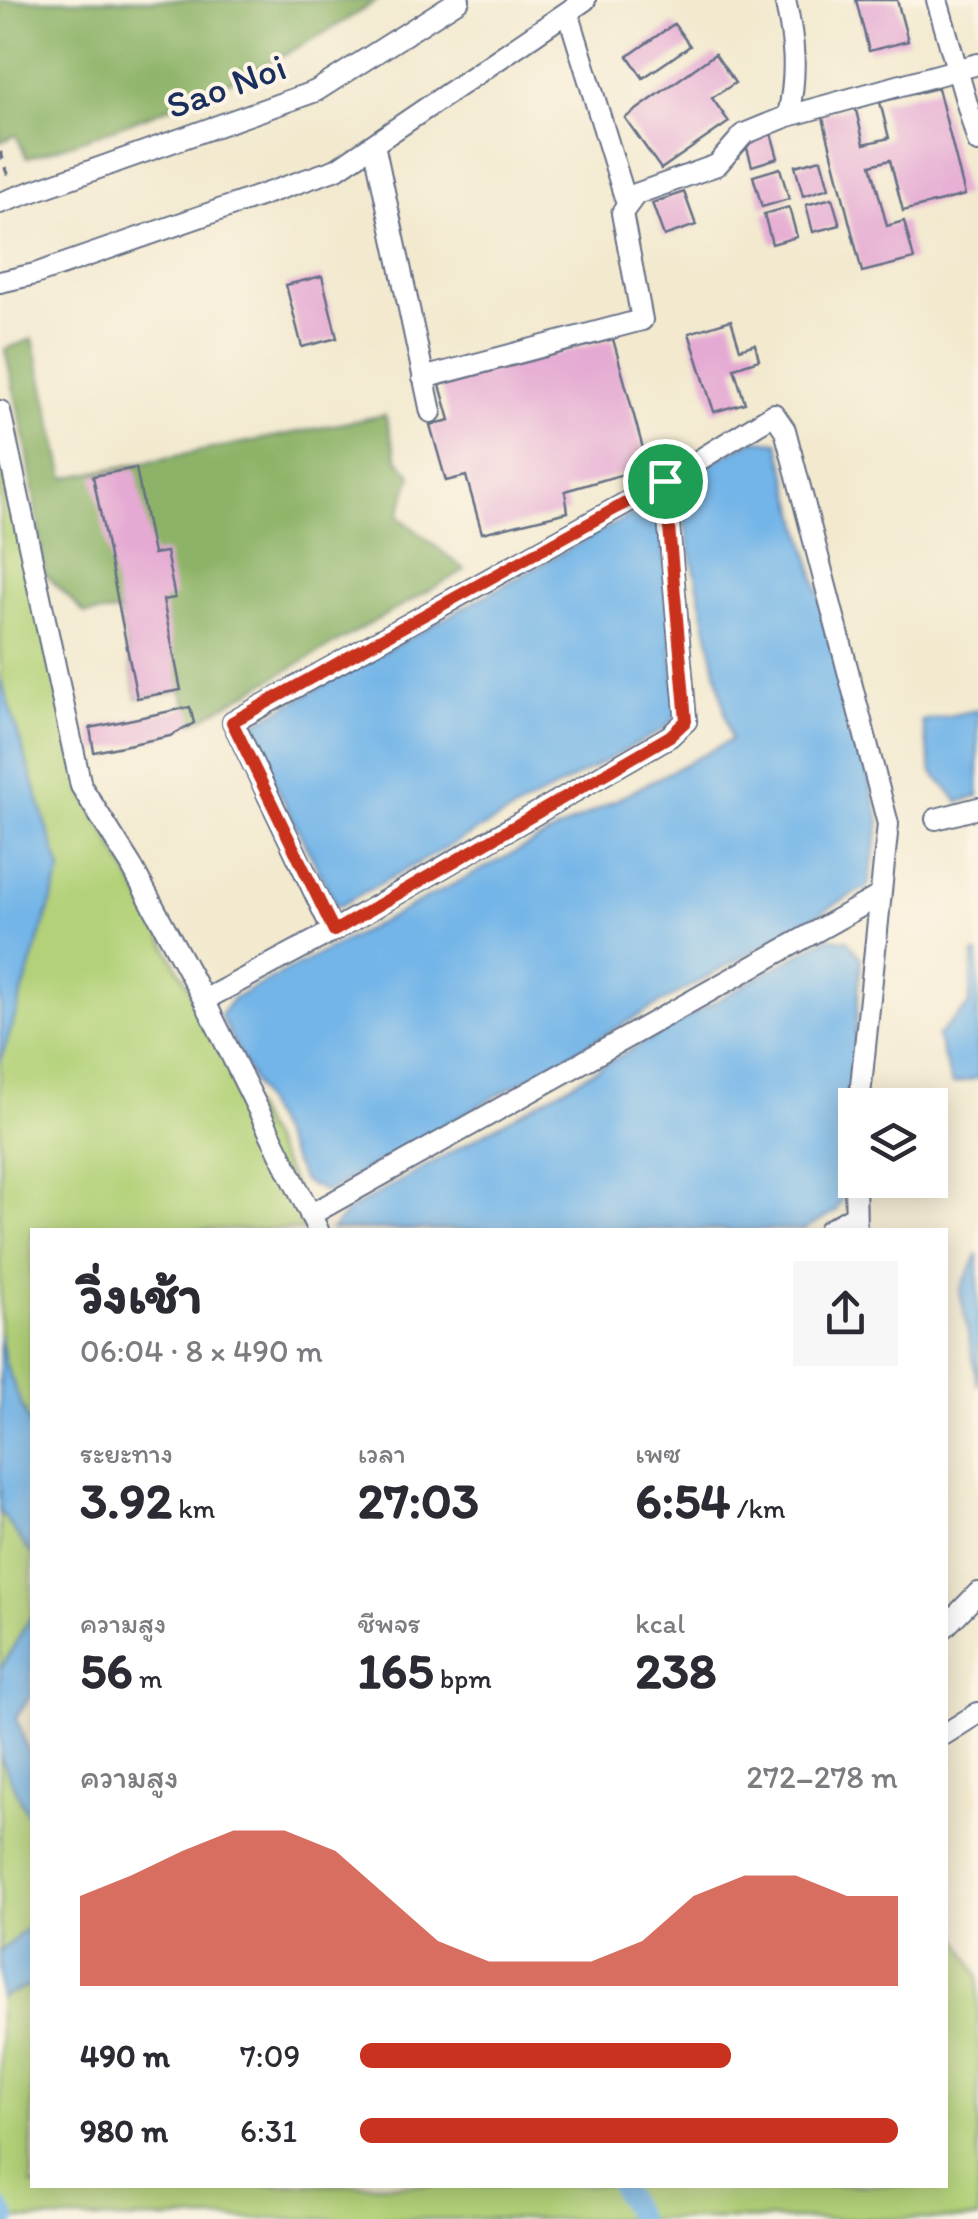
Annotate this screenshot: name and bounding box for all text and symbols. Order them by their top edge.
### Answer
street label: Sao Noi [160,43,292,129]
pin [623,439,708,524]
icon: arrive [638,454,693,509]
map controls [838,1088,948,1198]
button: layers [838,1088,948,1198]
text: วิ่งเช้า [80,1261,202,1327]
button: share [793,1261,898,1366]
text: 06:04 · 8 × 490 m [80,1332,323,1370]
text: ระยะทาง [80,1436,173,1470]
text: เวลา [358,1436,406,1470]
text: เพซ [635,1436,681,1470]
text: 3.92 [80,1470,172,1531]
text: 27:03 [358,1470,479,1531]
text: 6:54 [635,1470,730,1531]
text: km [172,1491,215,1525]
text: /km [730,1491,785,1525]
text: ความสูง [80,1606,166,1640]
text: ชีพจร [358,1606,421,1640]
text: kcal [635,1606,685,1640]
text: 56 [80,1640,133,1701]
text: 165 [358,1640,434,1701]
text: 238 [635,1640,716,1701]
text: m [133,1661,163,1695]
text: bpm [434,1661,492,1695]
text: ความสูง [80,1758,178,1796]
text: 272–278 m [746,1758,898,1796]
text: 490 m [80,2037,170,2075]
text: 7:09 [240,2037,300,2075]
text: 980 m [80,2112,168,2150]
text: 6:31 [240,2112,297,2150]

